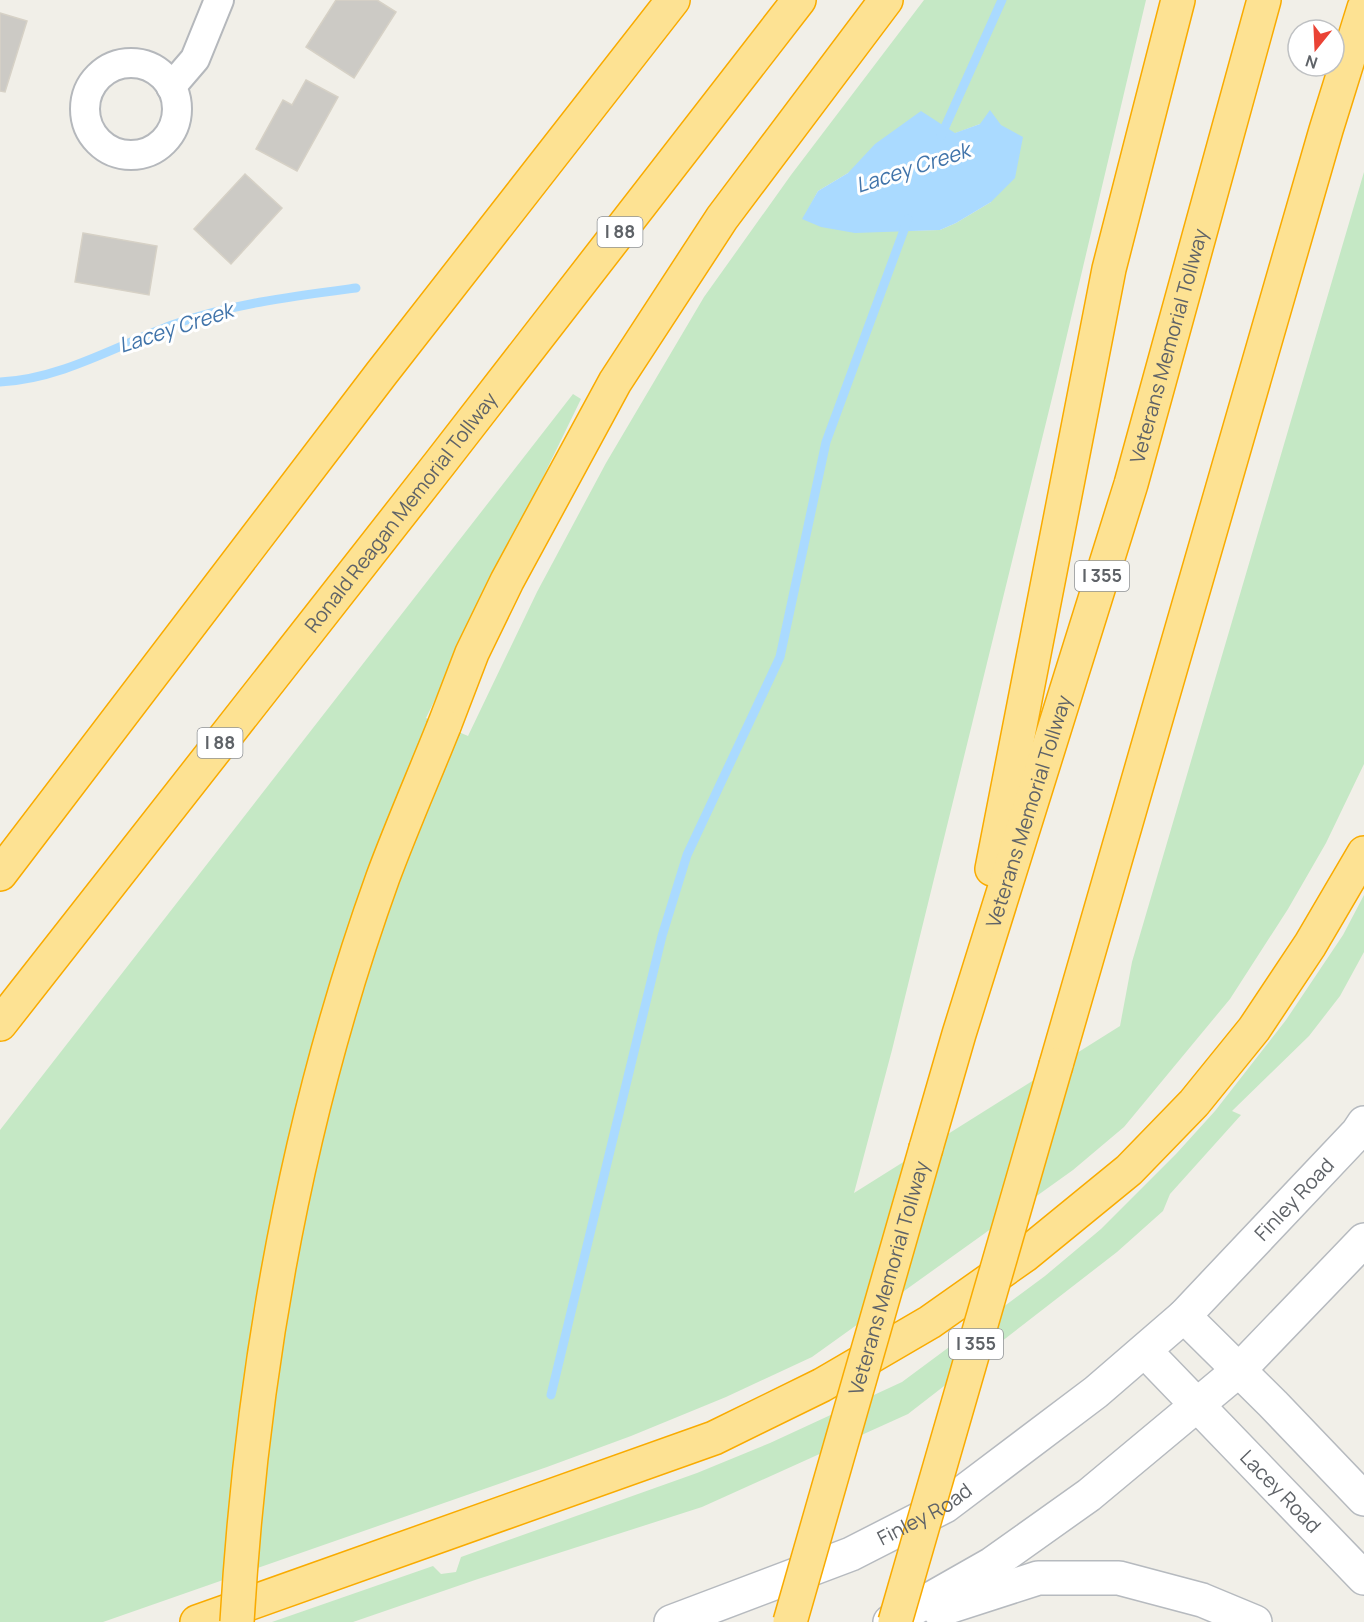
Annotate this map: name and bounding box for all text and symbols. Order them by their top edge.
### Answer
north arrow [1286,18,1346,78]
text: N [1302,50,1320,75]
water label: Lacey Creek [852,135,976,199]
road number: I 88 [598,217,642,247]
street label: Veterans Memorial Tollway [1123,225,1214,466]
water label: Lacey Creek [115,295,239,359]
street label: Ronald Reagan Memorial Tollway [298,386,503,638]
road number: I 355 [1075,561,1129,591]
street label: Veterans Memorial Tollway [979,691,1077,931]
road number: I 88 [198,728,242,758]
street label: Finley Road [1248,1152,1340,1246]
street label: Veterans Memorial Tollway [842,1157,935,1398]
road number: I 355 [949,1329,1003,1359]
street label: Lacey Road [1234,1444,1327,1538]
street label: Finley Road [872,1476,977,1551]

